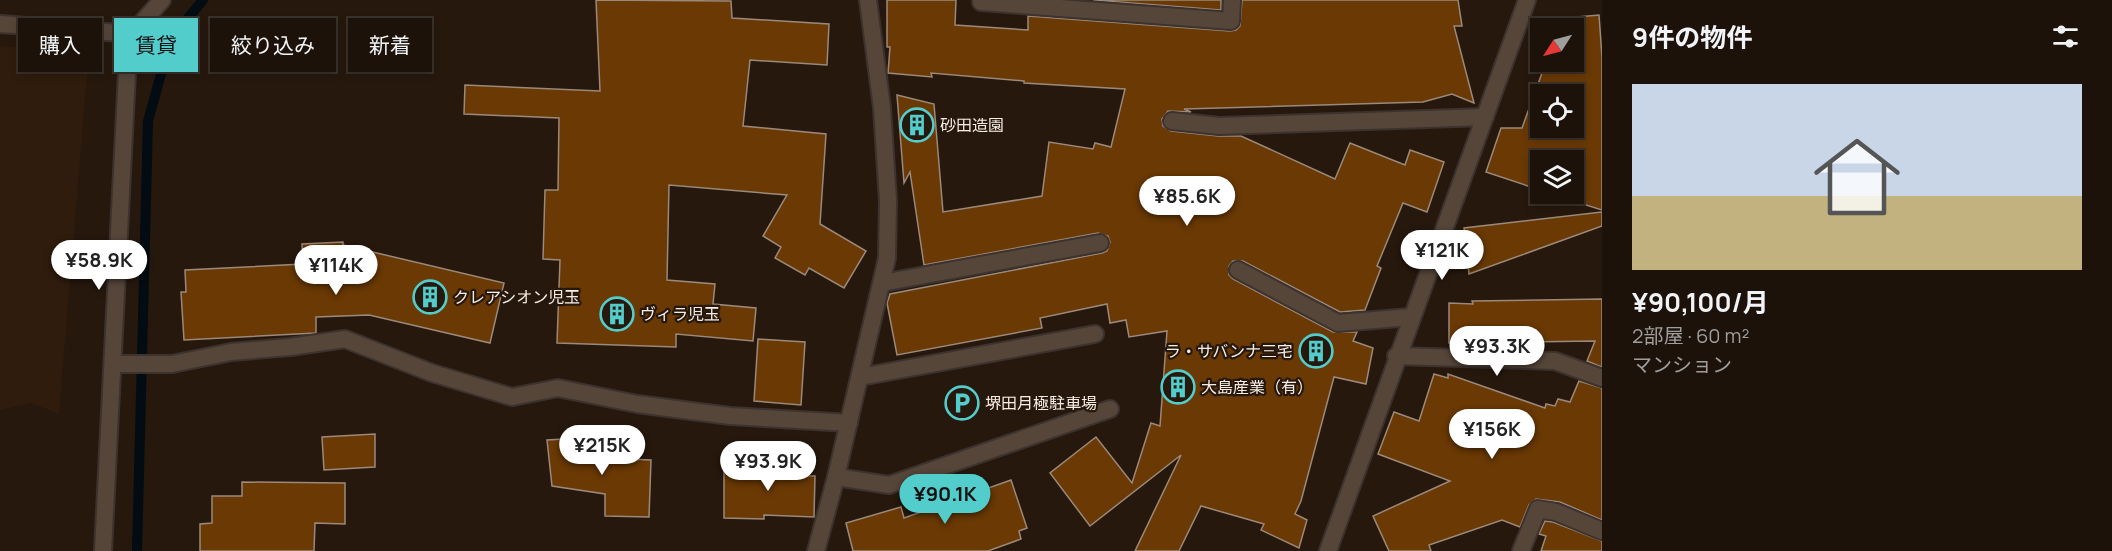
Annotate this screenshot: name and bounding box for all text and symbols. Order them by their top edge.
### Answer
chip: 購入 [18,18,102,72]
chip: 賃貸 [114,18,198,72]
chip: 絞り込み [210,18,336,72]
chip: 新着 [348,18,432,72]
north arrow [1530,18,1584,72]
map controls [1530,18,1584,204]
text: 9件の物件 [1632,19,1752,55]
icon: filters [2049,20,2082,53]
button: locate [1530,84,1584,138]
building icon: 砂田造園 [899,107,935,143]
place label: 砂田造園 [940,114,1004,136]
icon: home [1803,123,1911,231]
button: layers [1530,150,1584,204]
pin: ¥85.6K [1138,176,1236,227]
text: ¥85.6K [1153,182,1221,209]
pin: ¥121K [1400,230,1484,281]
text: ¥121K [1415,236,1469,263]
pin: ¥58.9K [50,240,148,291]
pin: ¥114K [294,245,378,296]
text: ¥58.9K [65,246,133,273]
text: ¥114K [309,251,363,278]
building icon: クレアシオン児玉 [412,279,448,315]
text: ¥90,100/月 [1632,284,1769,320]
place label: クレアシオン児玉 [453,286,580,308]
building icon: ヴィラ児玉 [599,296,635,332]
place label: ヴィラ児玉 [640,303,720,325]
text: 2部屋 · 60 m² [1632,322,1750,349]
pin: ¥93.3K [1448,326,1546,377]
text: ¥93.3K [1464,332,1530,359]
building icon: ラ・サバンナ三宅 [1298,333,1334,369]
place label: ラ・サバンナ三宅 [1165,340,1293,362]
text: マンション [1632,351,1732,378]
building icon: 大島産業（有） [1160,369,1196,405]
place label: 大島産業（有） [1201,376,1313,398]
parking icon: 堺田月極駐車場 [944,385,980,421]
place label: 堺田月極駐車場 [985,392,1097,414]
pin: ¥156K [1450,409,1534,460]
text: ¥156K [1463,415,1521,442]
pin: ¥215K [560,425,644,476]
text: ¥215K [573,431,631,458]
pin: ¥93.9K [719,441,817,492]
text: ¥93.9K [734,447,802,474]
pin: ¥90.1K [896,474,994,525]
text: ¥90.1K [913,480,977,507]

